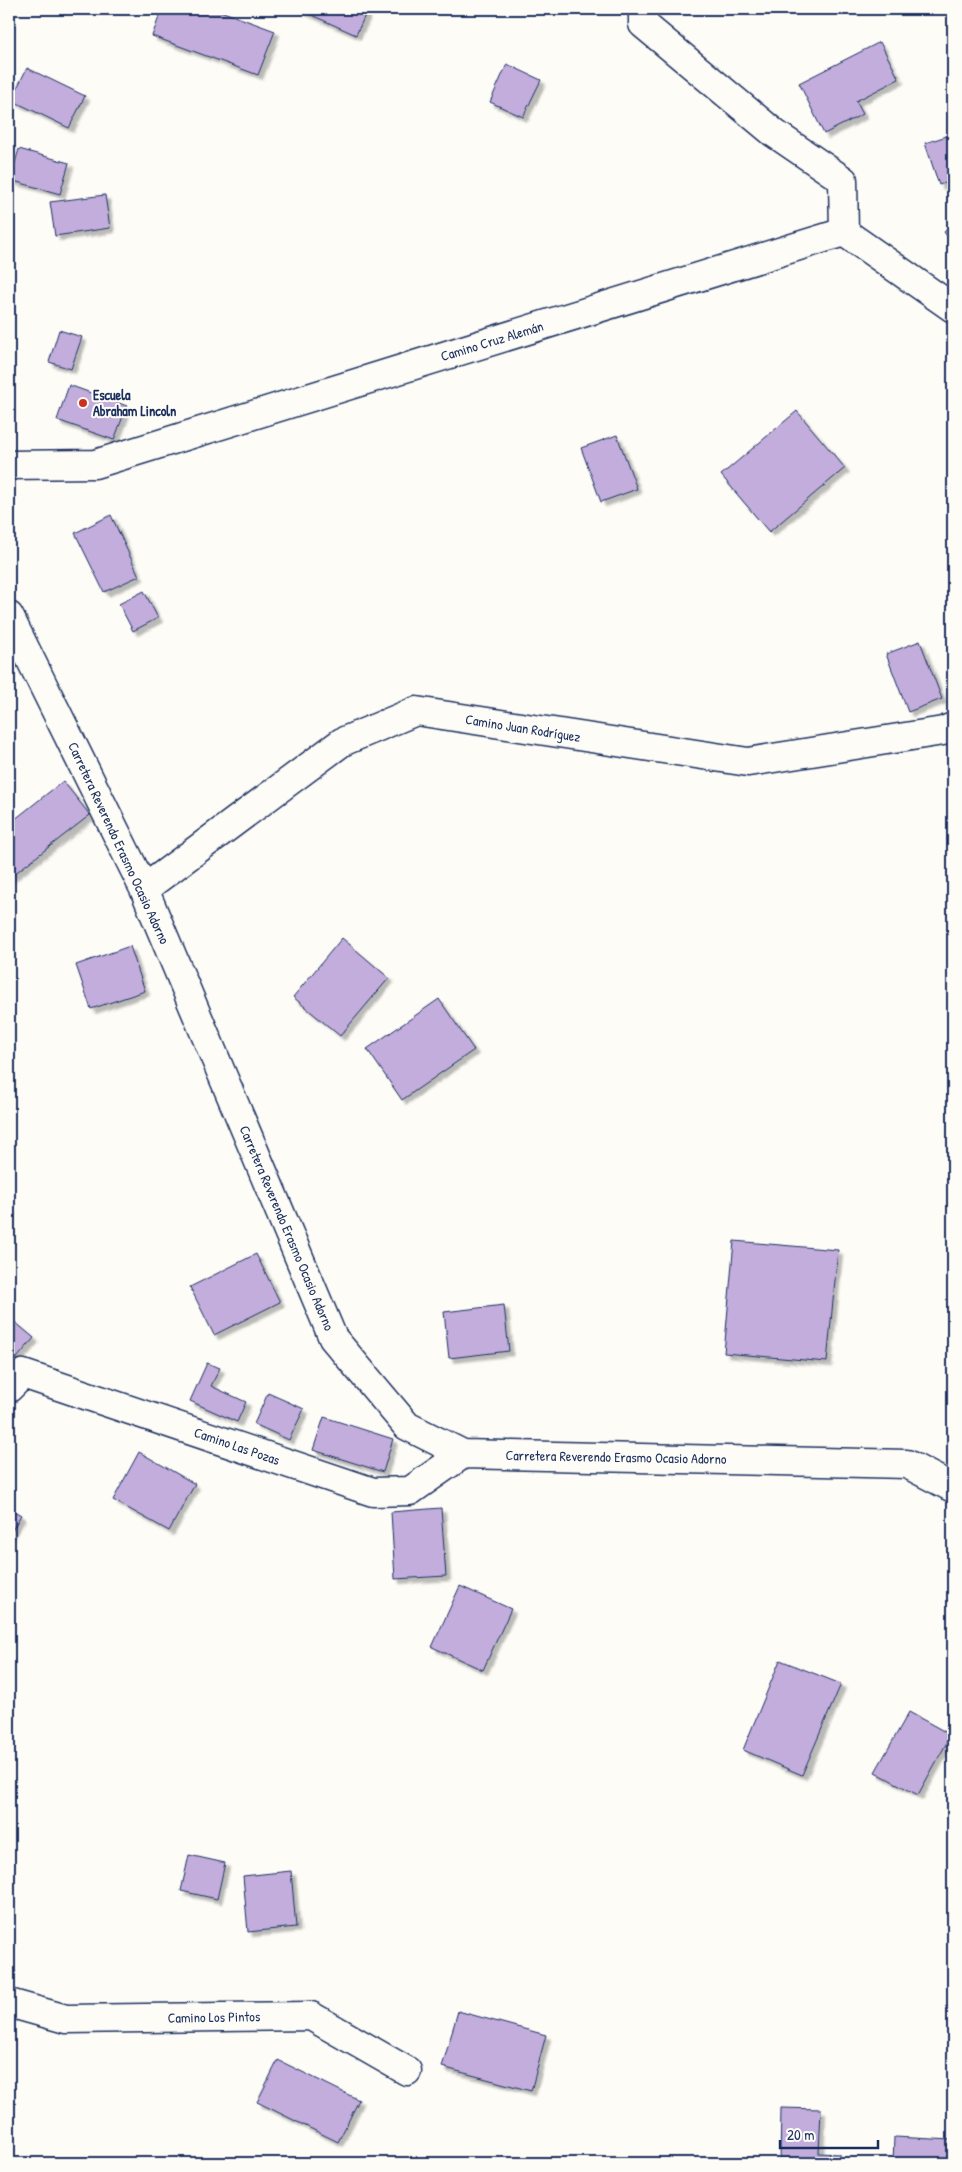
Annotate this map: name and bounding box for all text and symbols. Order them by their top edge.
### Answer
street label: Camino Cruz Alemán [438,316,545,365]
place label: Escuela Abraham Lincoln [93,385,176,420]
marker: Escuela Abraham Lincoln [77,397,89,409]
street label: Camino Juan Rodríguez [464,709,582,747]
street label: Carretera Reverendo Erasmo Ocasio Adorno [64,739,175,947]
street label: Carretera Reverendo Erasmo Ocasio Adorno [236,1122,340,1334]
street label: Camino Las Pozas [192,1422,283,1469]
street label: Carretera Reverendo Erasmo Ocasio Adorno [505,1445,727,1468]
street label: Camino Los Pintos [168,2006,260,2027]
scale bar [780,2117,877,2149]
text: 20 m [787,2124,814,2145]

